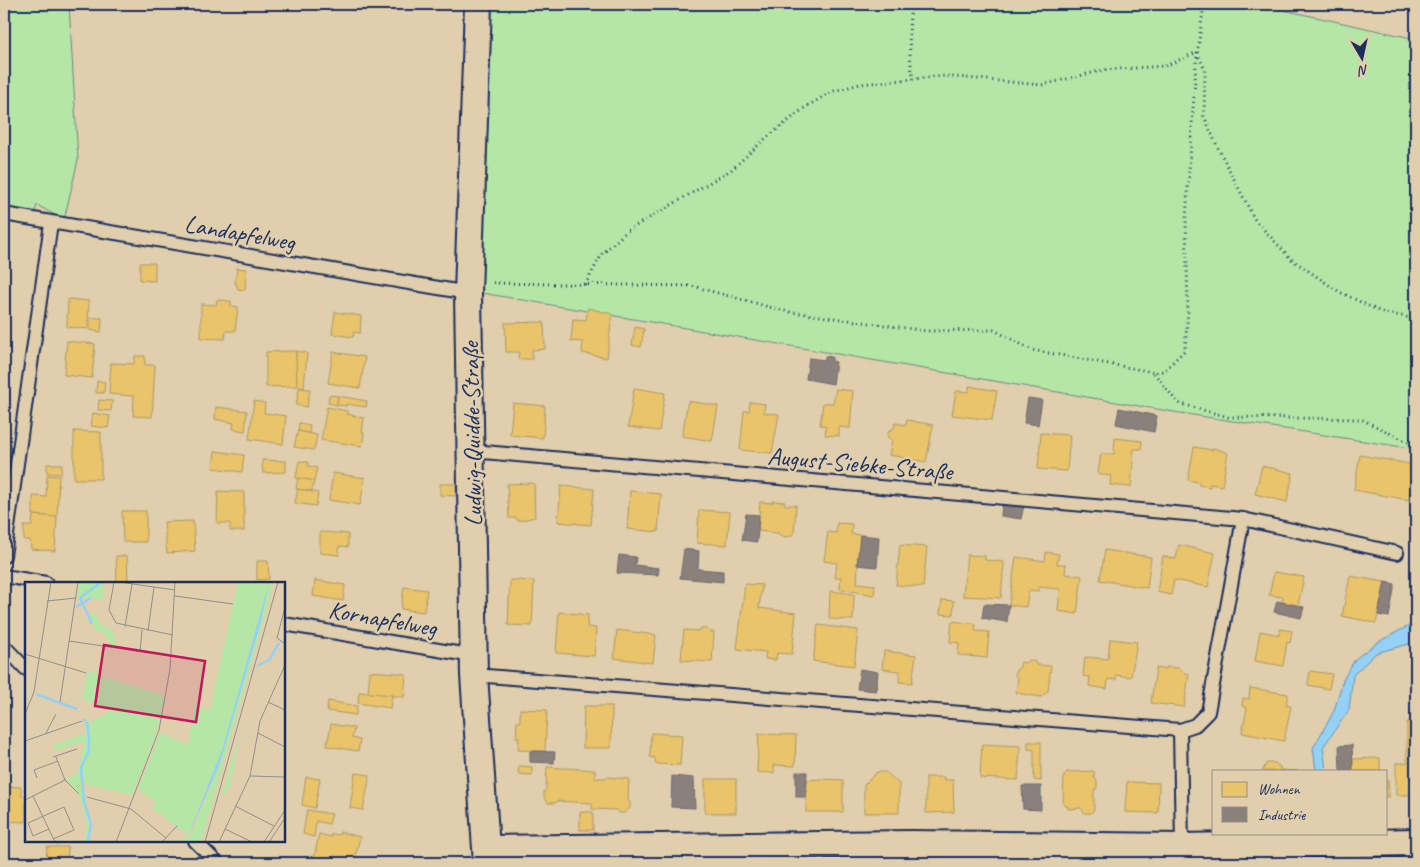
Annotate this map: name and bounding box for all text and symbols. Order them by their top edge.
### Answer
north arrow [1338,32,1388,82]
text: N [1356,61,1370,80]
street label: Landapfelweg [182,208,299,259]
street label: Ludwig-Quidde-Straße [454,340,490,527]
street label: August-Siebke-Straße [766,440,955,488]
inset map [25,582,285,842]
street label: Kornapfelweg [326,594,441,644]
legend [1212,770,1388,834]
text: Wohnen [1258,780,1301,799]
text: Industrie [1258,806,1306,825]

